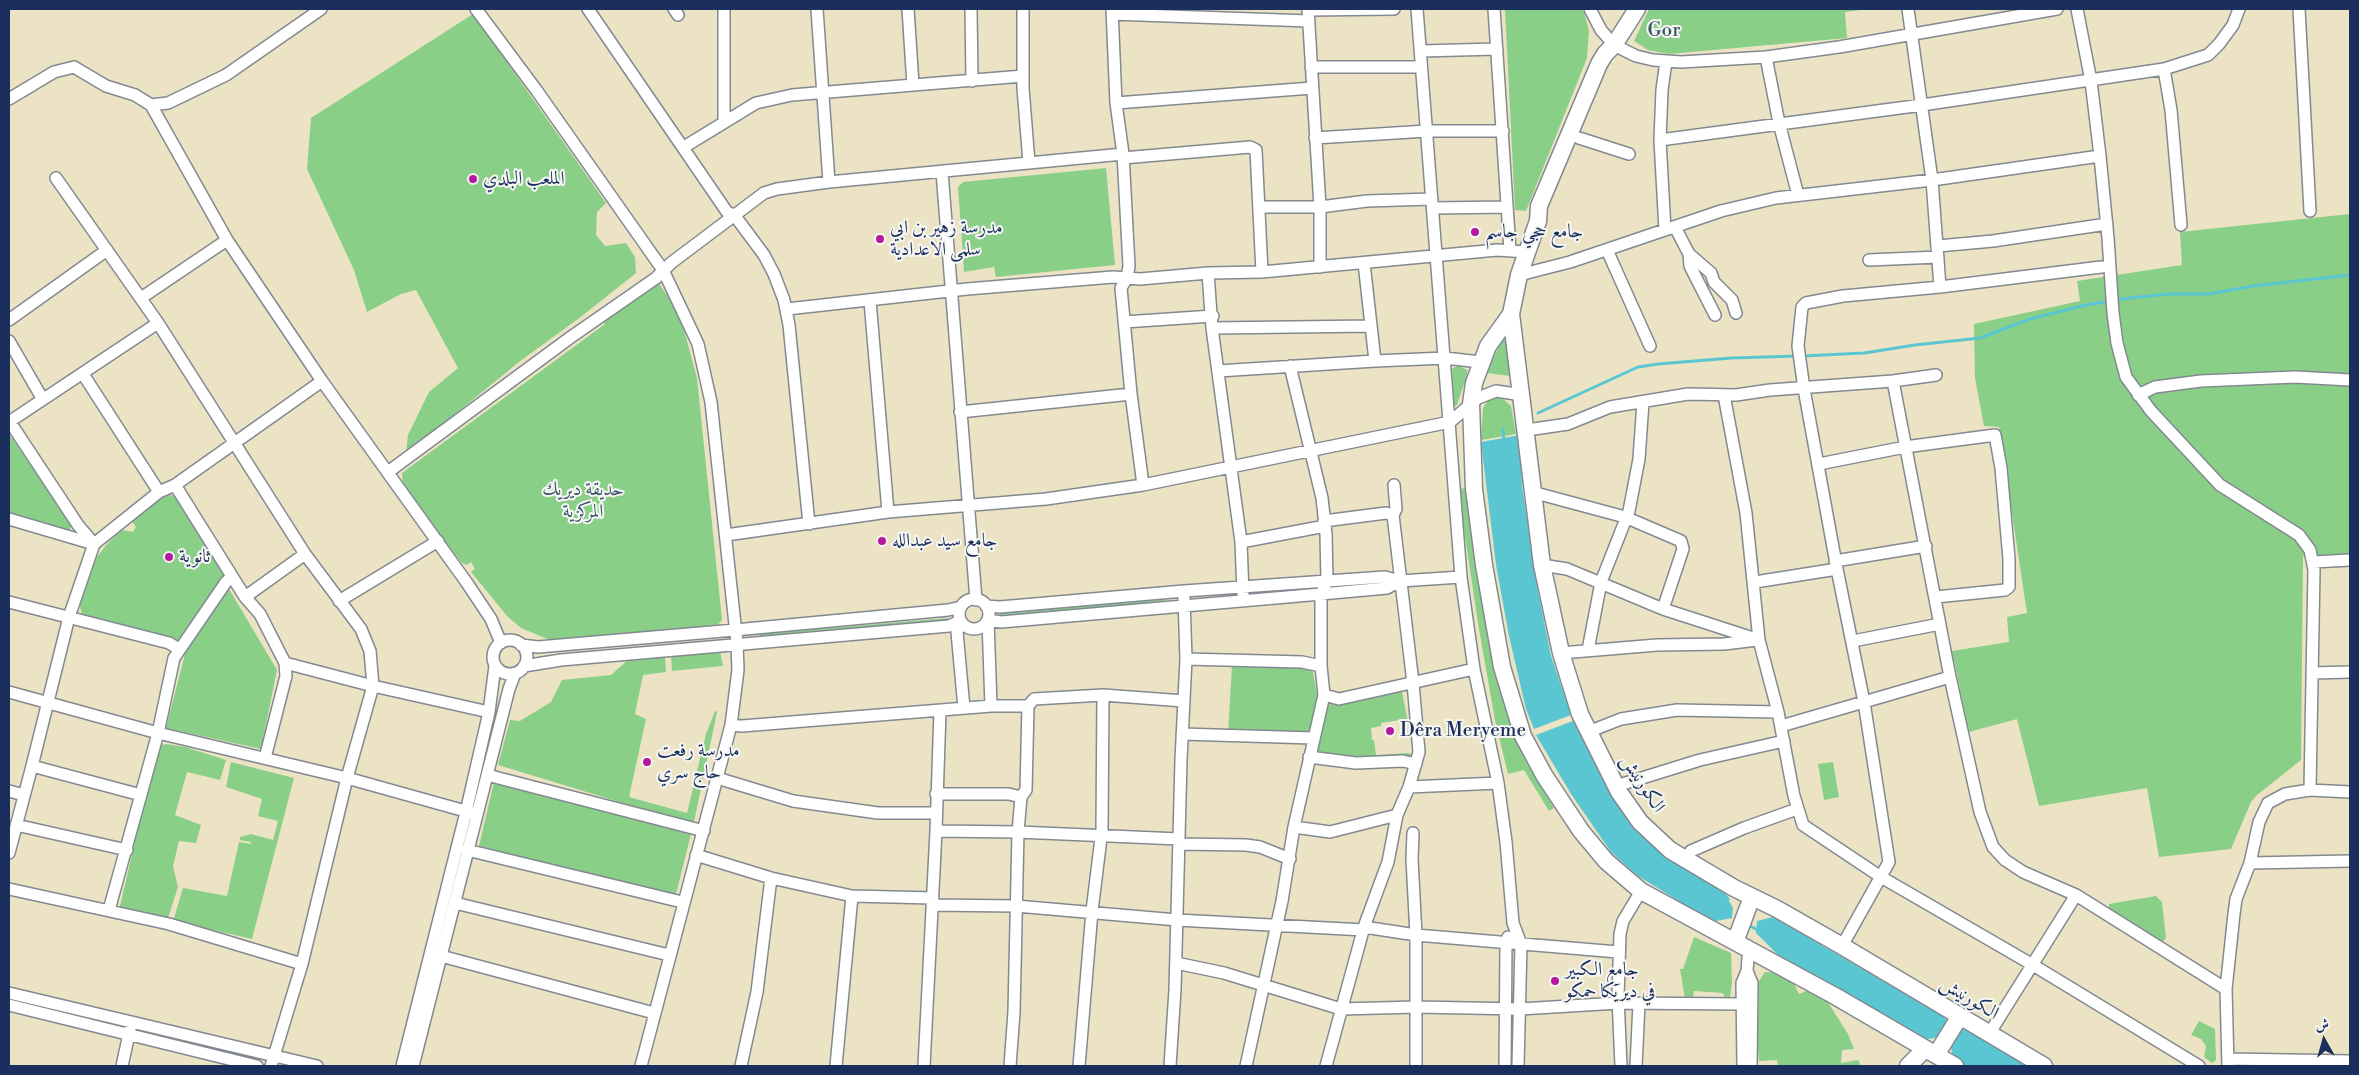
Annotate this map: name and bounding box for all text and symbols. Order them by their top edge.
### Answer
park label: Gor [1648,20,1680,42]
place label: الملعب البلدي [483,168,565,190]
marker: الملعب البلدي [467,173,479,185]
place label: مدرسة زهير بن ابي سلمى الاعدادية [890,217,1003,261]
place label: جامع حجي جاسم [1485,221,1583,243]
marker: جامع حجي جاسم [1469,226,1481,238]
marker: مدرسة زهير بن ابي سلمى الاعدادية [874,233,886,245]
park label: حديقة ديريك المركزية [542,479,624,523]
place label: جامع سيد عبدالله [892,530,998,552]
marker: جامع سيد عبدالله [876,535,888,547]
place label: ثانوية [179,546,210,568]
marker: ثانوية [163,551,175,563]
place label: Dêra Meryeme [1400,720,1526,742]
marker: Dêra Meryeme [1384,725,1396,737]
place label: مدرسة رفعت حاج سري [657,740,740,784]
street label: الكورنيش [1615,751,1669,817]
marker: مدرسة رفعت حاج سري [641,756,653,768]
place label: جامع الكبير في ديريكا حمكو [1565,959,1655,1003]
street label: الكورنيش [1935,973,2003,1025]
marker: جامع الكبير في ديريكا حمكو [1549,975,1561,987]
north arrow [2299,1015,2349,1065]
text: ش [2314,1015,2330,1035]

